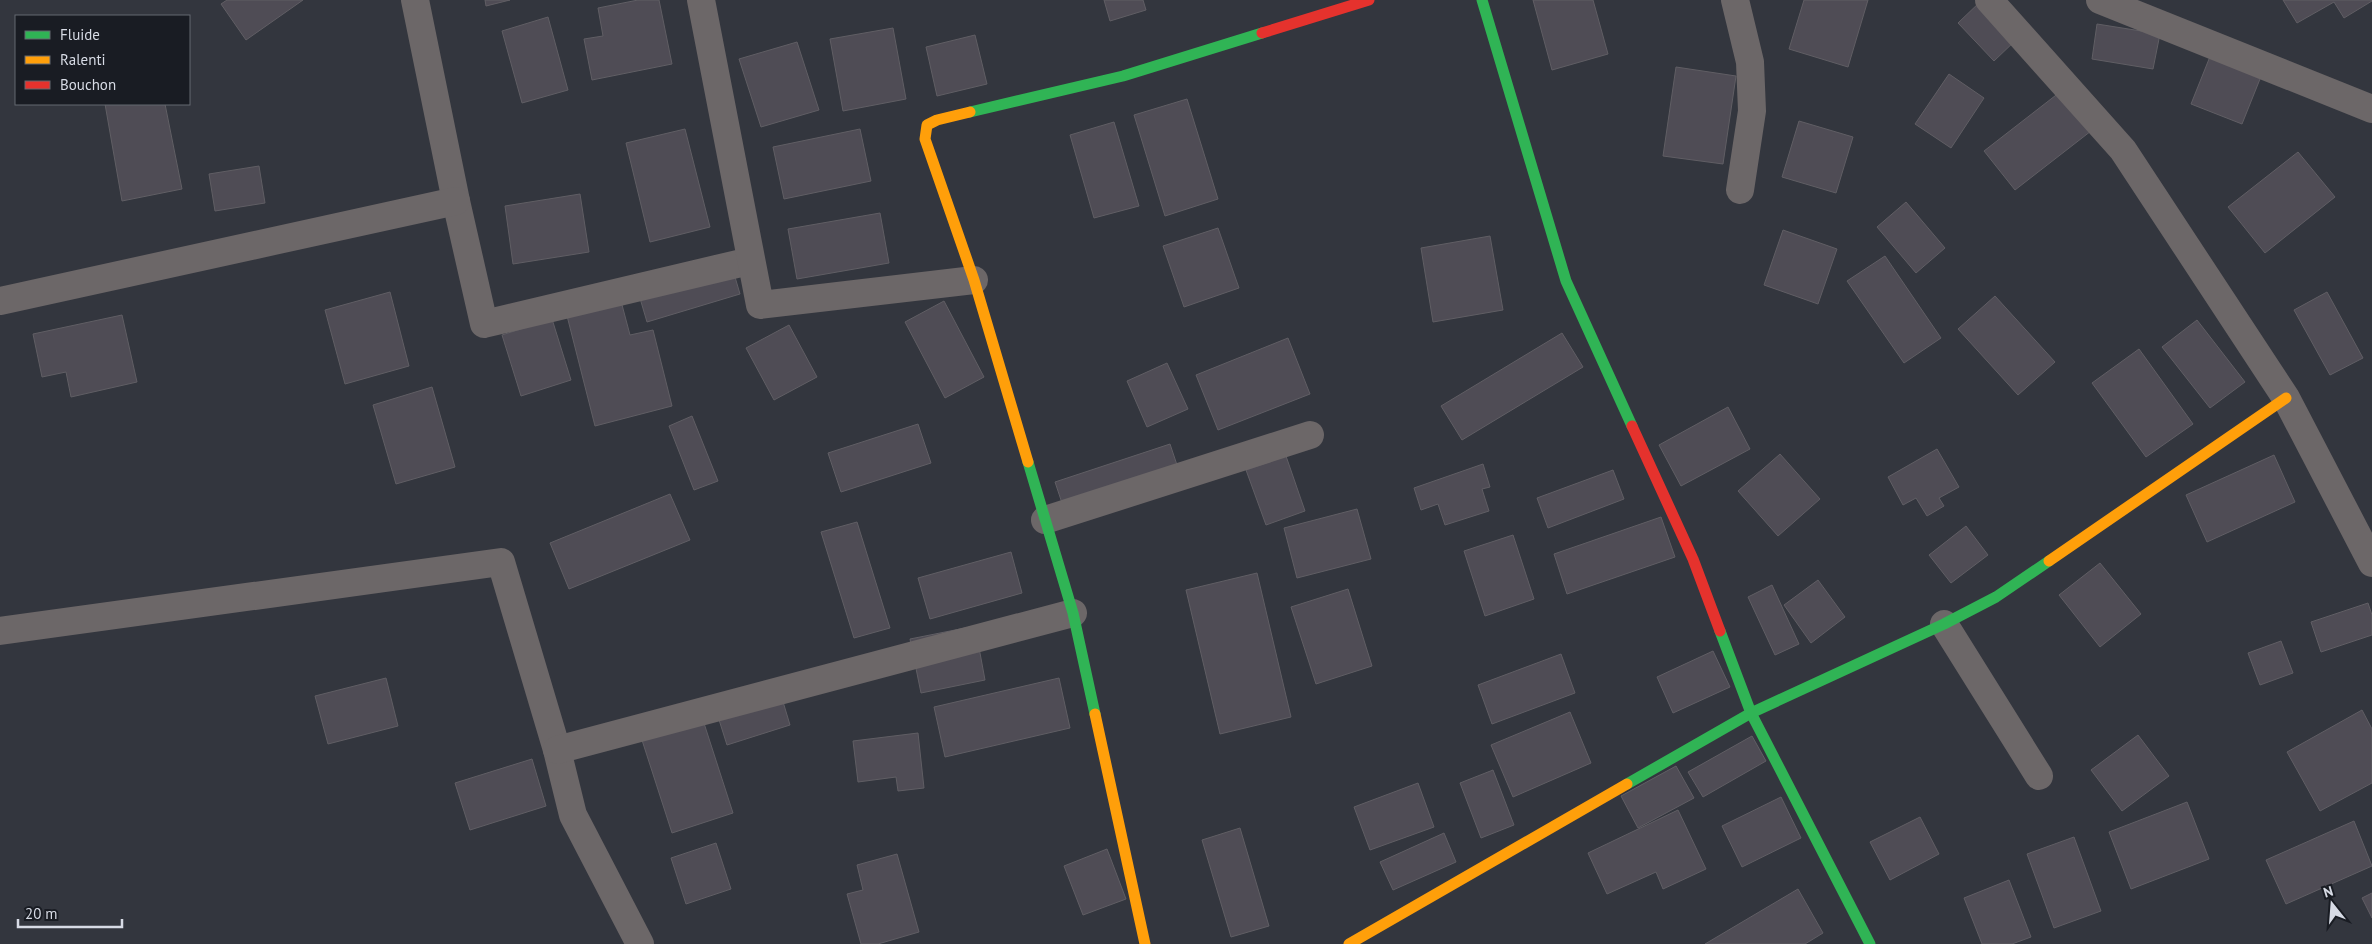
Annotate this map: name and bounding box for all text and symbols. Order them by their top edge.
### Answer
legend [15,15,190,105]
text: Fluide [60,25,100,44]
text: Ralenti [60,50,106,69]
text: Bouchon [60,75,116,94]
north arrow [2307,879,2357,929]
text: N [2321,882,2335,902]
scale bar [18,896,121,928]
text: 20 m [25,904,58,923]

